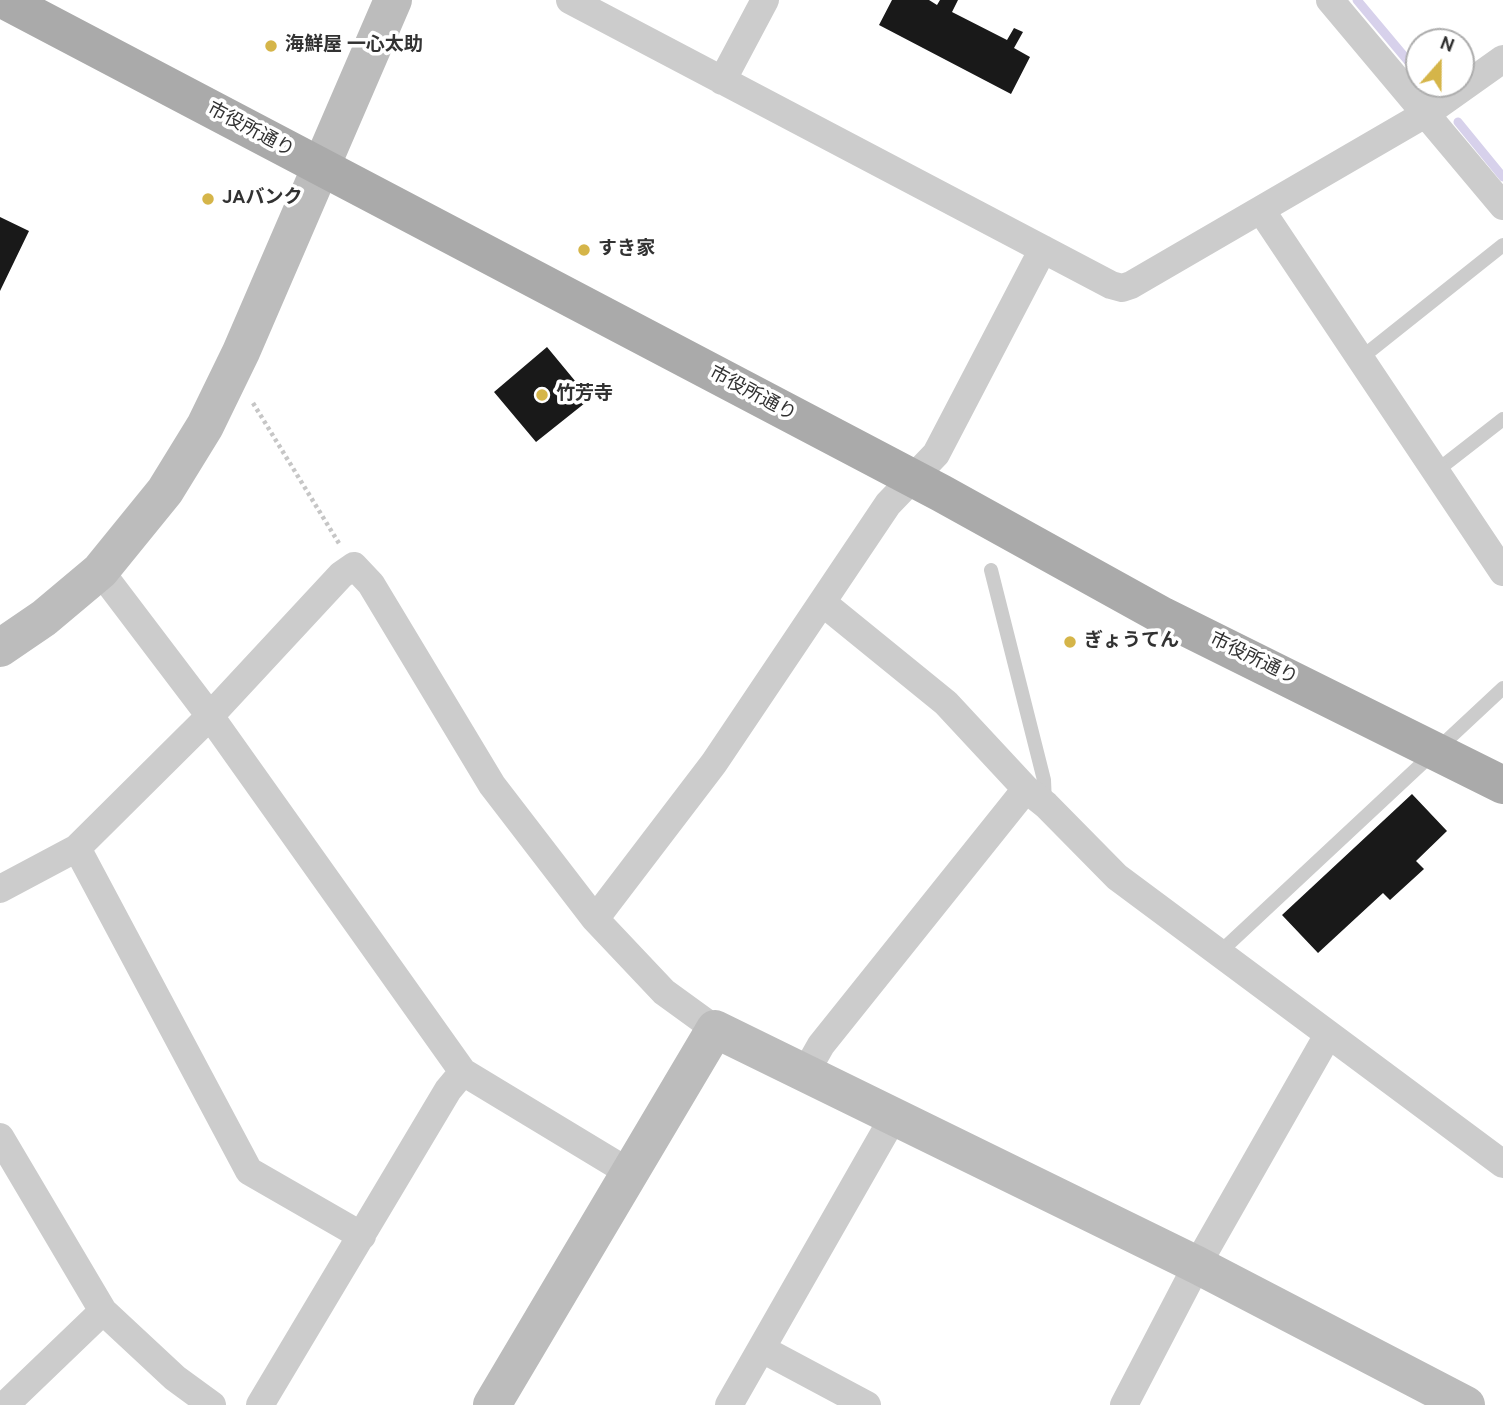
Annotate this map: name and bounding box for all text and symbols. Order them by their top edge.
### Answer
north arrow [1405,28,1475,98]
text: N [1436,32,1457,59]
place label: 海鮮屋 一心太助 [285,35,423,57]
marker: 海鮮屋 一心太助 [263,38,279,54]
street label: 市役所通り [203,99,297,163]
place label: JAバンク [222,188,303,210]
marker: JAバンク [200,191,216,207]
place label: すき家 [598,239,655,261]
marker: すき家 [576,242,592,258]
street label: 市役所通り [705,363,799,427]
place label: 竹芳寺 [556,384,613,406]
marker: 竹芳寺 [534,387,550,403]
street label: 市役所通り [1205,629,1301,691]
place label: ぎょうてん [1084,631,1179,653]
marker: ぎょうてん [1062,634,1078,650]

